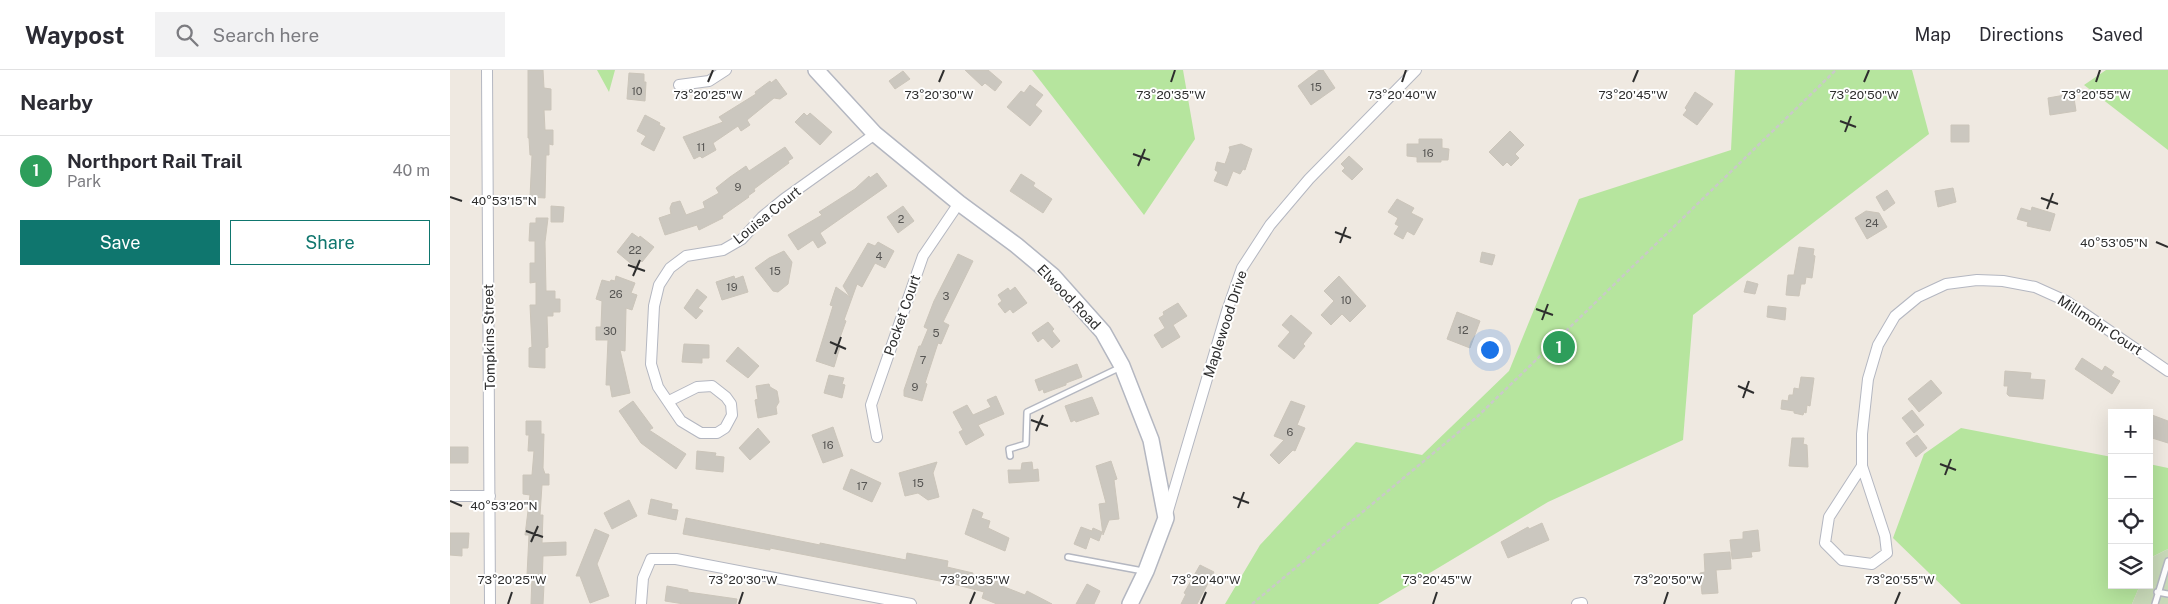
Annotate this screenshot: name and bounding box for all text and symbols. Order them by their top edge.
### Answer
search box [155,12,505,57]
text: Waypost [25,21,125,49]
icon: search [173,21,201,49]
text: Search here [213,24,319,46]
text: Map [1914,24,1951,45]
text: Directions [1979,24,2064,45]
text: Saved [2092,24,2143,45]
house number: 15 [1310,81,1322,93]
house number: 10 [631,85,643,97]
text: 73°20'25"W [674,88,743,102]
text: 73°20'30"W [905,88,974,102]
text: 73°20'35"W [1136,88,1206,102]
text: 73°20'40"W [1368,88,1437,102]
text: 73°20'45"W [1598,88,1668,102]
text: 73°20'50"W [1829,88,1899,102]
text: 73°20'55"W [2061,88,2131,102]
text: Nearby [20,90,93,115]
house number: 11 [697,141,705,153]
house number: 16 [1422,147,1434,159]
text: Northport Rail Trail [67,150,243,172]
text: 1 [33,161,39,180]
text: 40 m [392,161,430,180]
text: Park [67,172,101,191]
house number: 9 [735,181,742,193]
street label: Louisa Court [730,183,804,247]
text: 40°53'15"N [471,194,537,208]
house number: 2 [898,213,905,225]
house number: 24 [1865,217,1879,229]
button: Save [20,220,220,265]
button: Share [230,220,430,265]
text: 40°53'05"N [2080,236,2148,250]
house number: 22 [628,244,642,256]
house number: 4 [876,250,883,262]
street label: Elwood Road [1034,261,1104,333]
house number: 15 [769,265,781,277]
street label: Maplewood Drive [1200,268,1250,380]
street label: Pocket Court [881,272,923,358]
house number: 19 [726,281,738,293]
street label: Tompkins Street [480,284,498,390]
house number: 26 [609,288,623,300]
house number: 3 [943,290,950,302]
street label: Millmohr Court [2055,292,2145,358]
house number: 10 [1340,294,1352,306]
house number: 12 [1457,324,1469,336]
house number: 30 [603,325,617,337]
house number: 5 [932,327,940,339]
pin: 1 [1543,328,1575,366]
your location [1477,337,1503,363]
house number: 7 [920,354,927,366]
house number: 9 [912,381,919,393]
map controls [2108,409,2153,589]
button: + [2108,409,2153,454]
house number: 6 [1287,426,1294,438]
house number: 16 [822,439,834,451]
button: − [2108,454,2153,499]
house number: 15 [912,477,924,489]
house number: 17 [856,480,868,492]
text: 40°53'20"N [470,499,538,513]
button: locate [2108,499,2153,544]
button: layers [2108,544,2153,589]
text: 73°20'25"W [478,573,547,587]
text: 73°20'30"W [709,573,778,587]
text: 73°20'35"W [940,573,1010,587]
text: 73°20'40"W [1172,573,1241,587]
text: 73°20'45"W [1402,573,1472,587]
text: 73°20'50"W [1633,573,1703,587]
text: 73°20'55"W [1865,573,1935,587]

